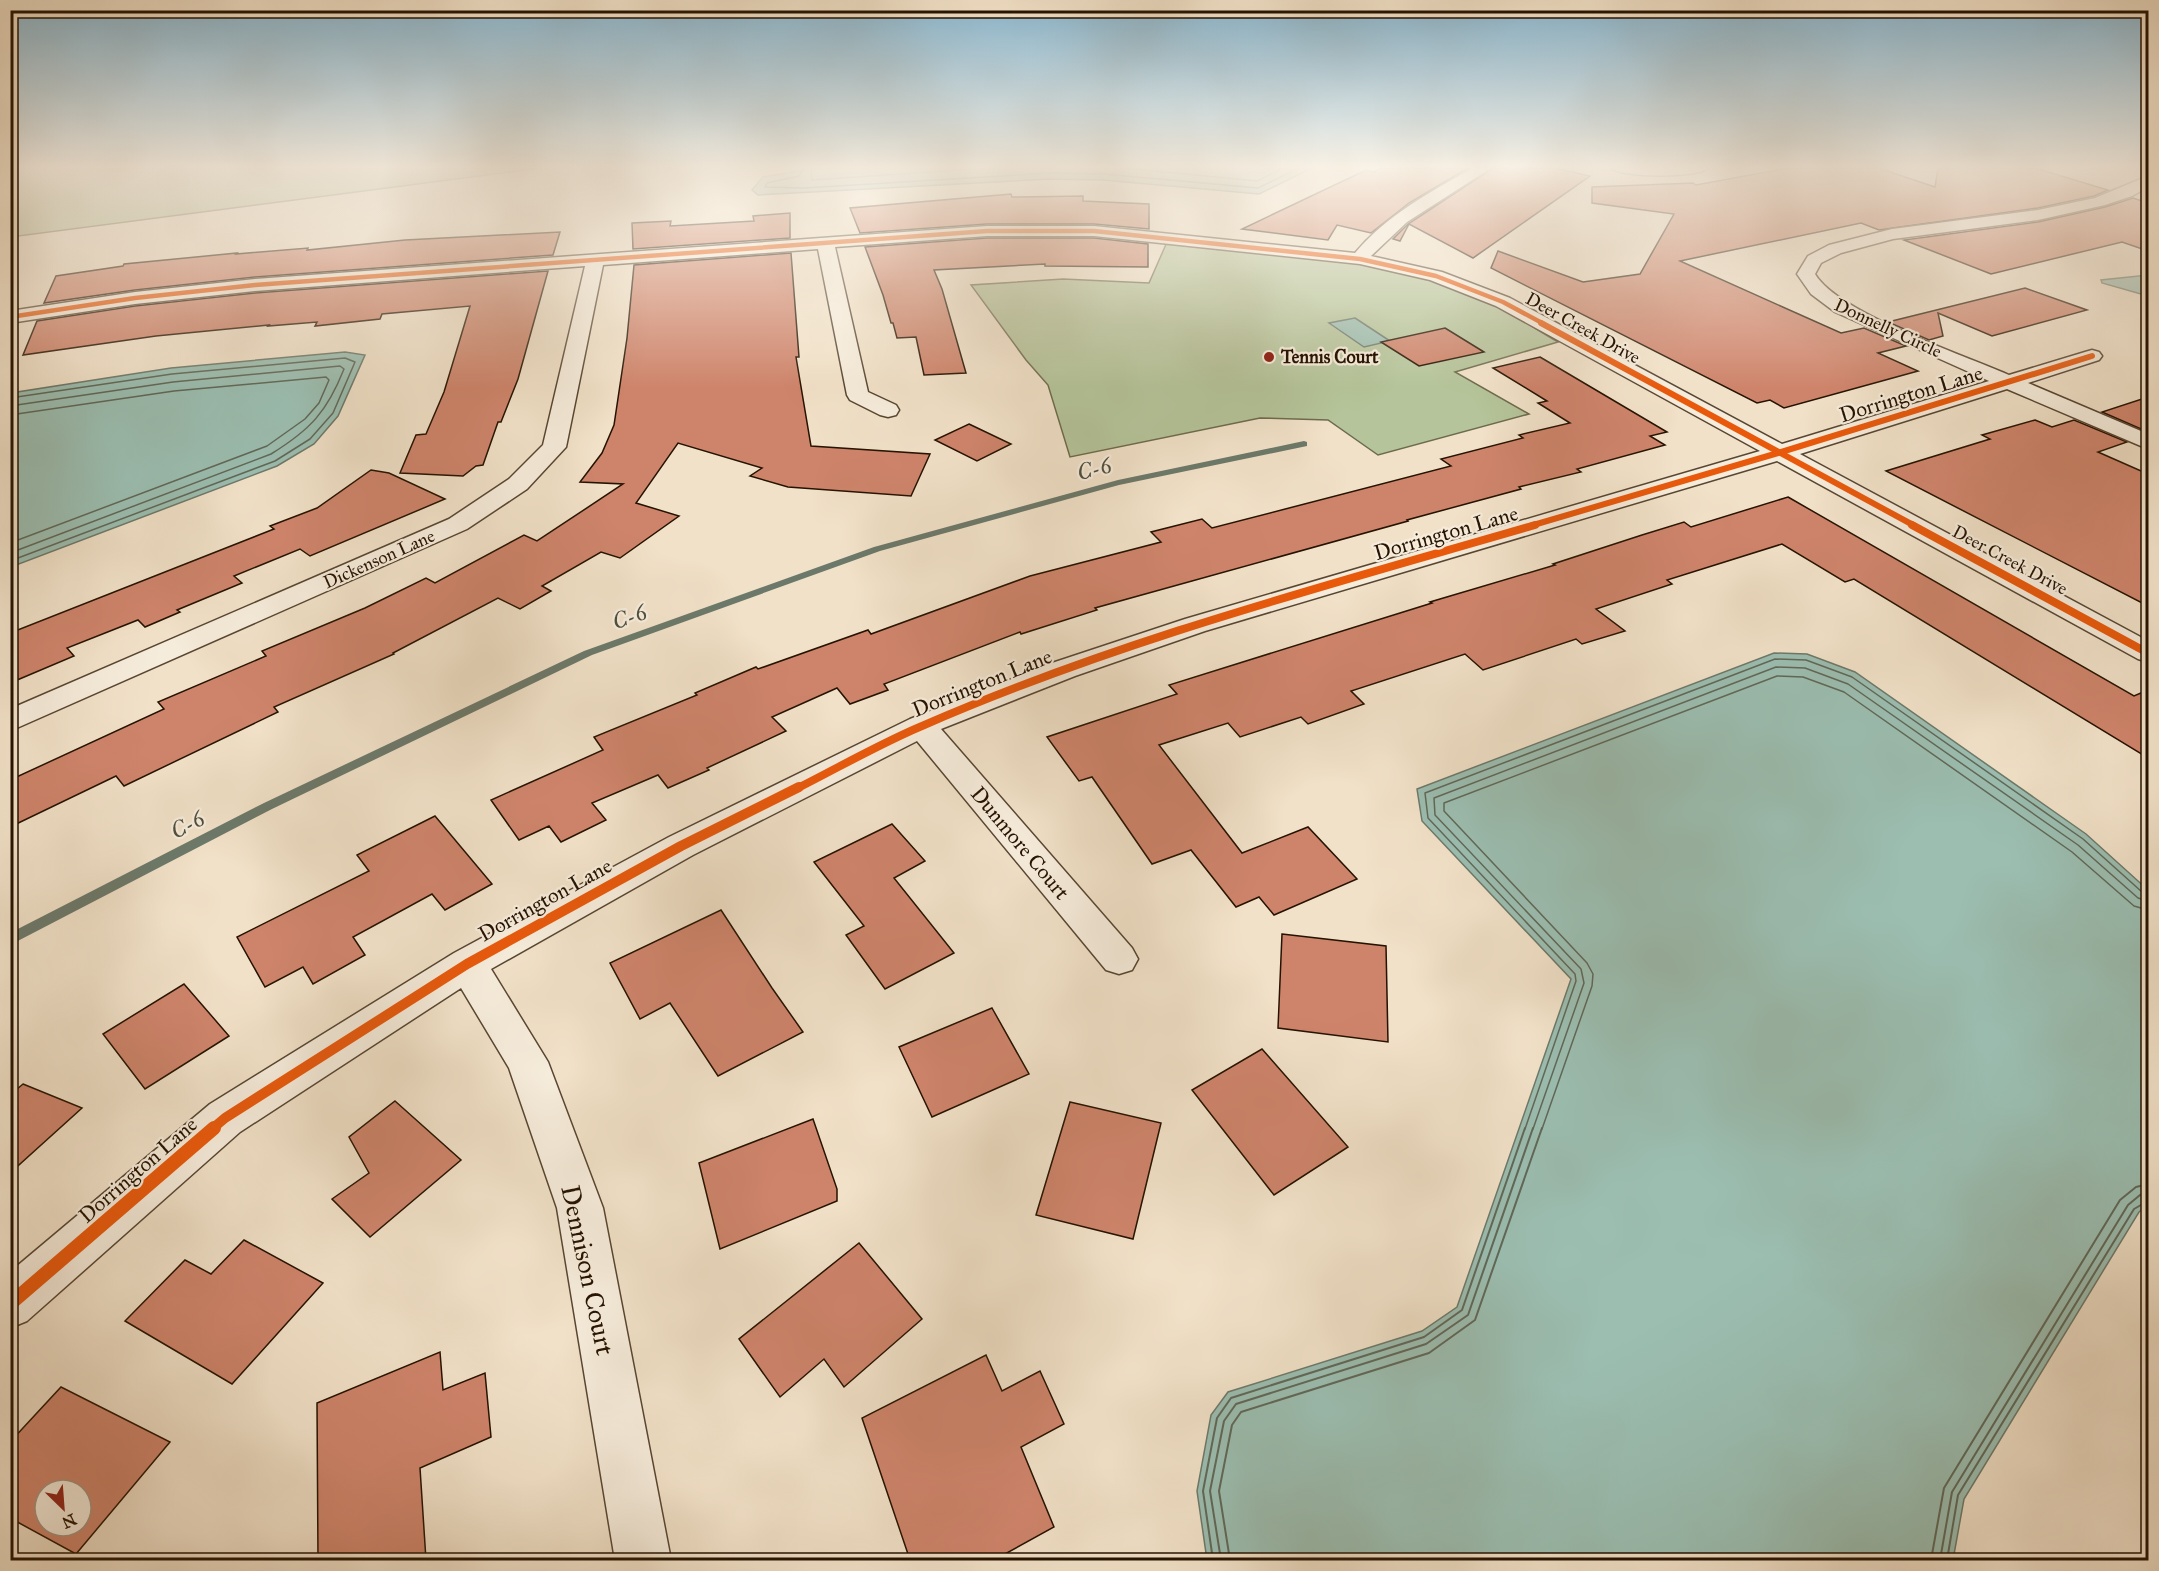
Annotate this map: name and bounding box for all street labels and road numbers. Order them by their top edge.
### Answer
street label: Deer Creek Drive [1522,287,1644,369]
street label: Donnelly Circle [1831,294,1945,362]
street label: Dorrington Lane [1836,360,1986,428]
street label: Dorrington Lane [1371,500,1521,566]
street label: Deer Creek Drive [1949,520,2071,600]
street label: Dickenson Lane [320,525,438,593]
street label: Dorrington Lane [908,643,1056,723]
street label: Dunmore Court [965,781,1075,905]
street label: Dorrington Lane [474,853,616,947]
street label: Dorrington Lane [73,1111,203,1229]
street label: Dennison Court [554,1182,622,1358]

